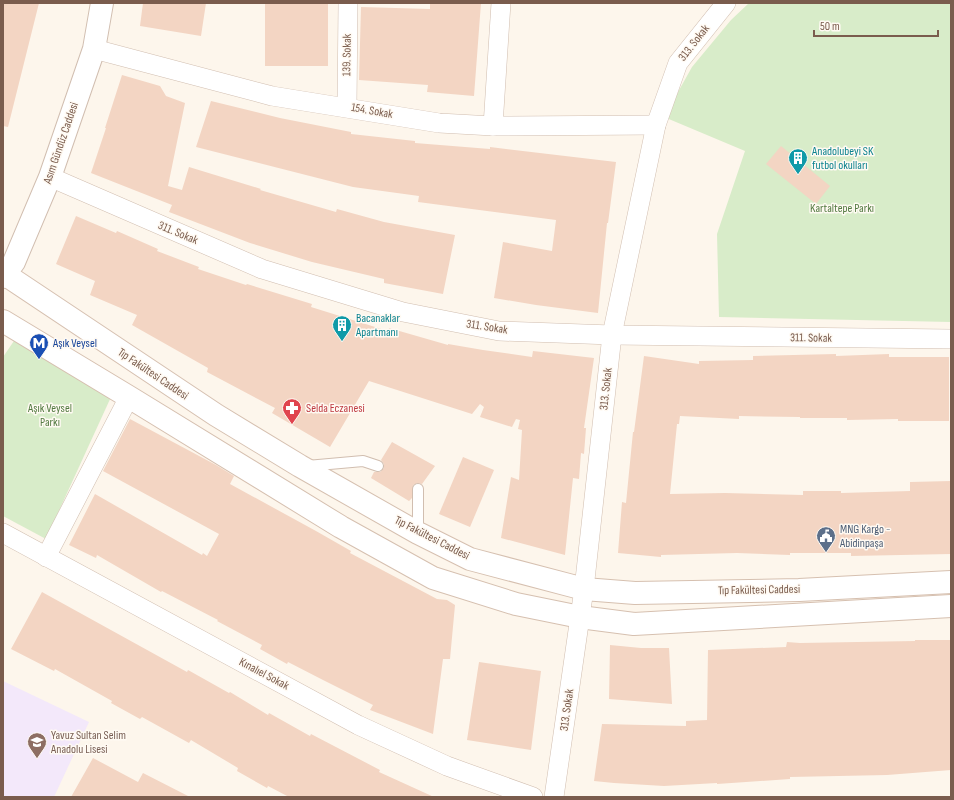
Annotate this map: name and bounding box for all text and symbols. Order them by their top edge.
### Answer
scale bar [814,12,938,38]
text: 50 m [820,19,840,34]
street label: 313. Sokak [675,21,713,64]
street label: 139. Sokak [339,33,355,76]
street label: Asım Gündüz Caddesi [40,100,82,187]
street label: 154. Sokak [350,100,394,122]
place label: Anadolubeyi SK futbol okulları [811,144,874,173]
building icon: Anadolubeyi SK futbol okulları [787,147,809,175]
park label: Kartaltepe Parkı [810,201,874,216]
street label: 311. Sokak [156,218,201,248]
place label: Bacanaklar Apartmanı [355,311,400,340]
building icon: Bacanaklar Apartmanı [331,314,353,342]
street label: 311. Sokak [465,316,509,338]
street label: 311. Sokak [790,330,832,346]
metro station icon: Aşık Veysel [28,332,50,360]
place label: Aşık Veysel [52,336,97,351]
street label: Tıp Fakültesi Caddesi [115,345,191,403]
street label: 313. Sokak [596,367,616,411]
pharmacy icon: Selda Eczanesi [281,397,303,425]
park label: Aşık Veysel Parkı [27,401,72,430]
place label: Selda Eczanesi [306,401,365,416]
street label: Tıp Fakültesi Caddesi [392,513,472,563]
place label: MNG Kargo - Abidinpaşa [839,522,890,551]
public building icon: MNG Kargo - Abidinpaşa [815,525,837,553]
street label: Tıp Fakültesi Caddesi [718,582,800,598]
street label: Kınalıel Sokak [236,655,292,694]
street label: 313. Sokak [557,688,577,732]
place label: Yavuz Sultan Selim Anadolu Lisesi [50,728,126,757]
school or university icon: Yavuz Sultan Selim Anadolu Lisesi [26,731,48,759]

